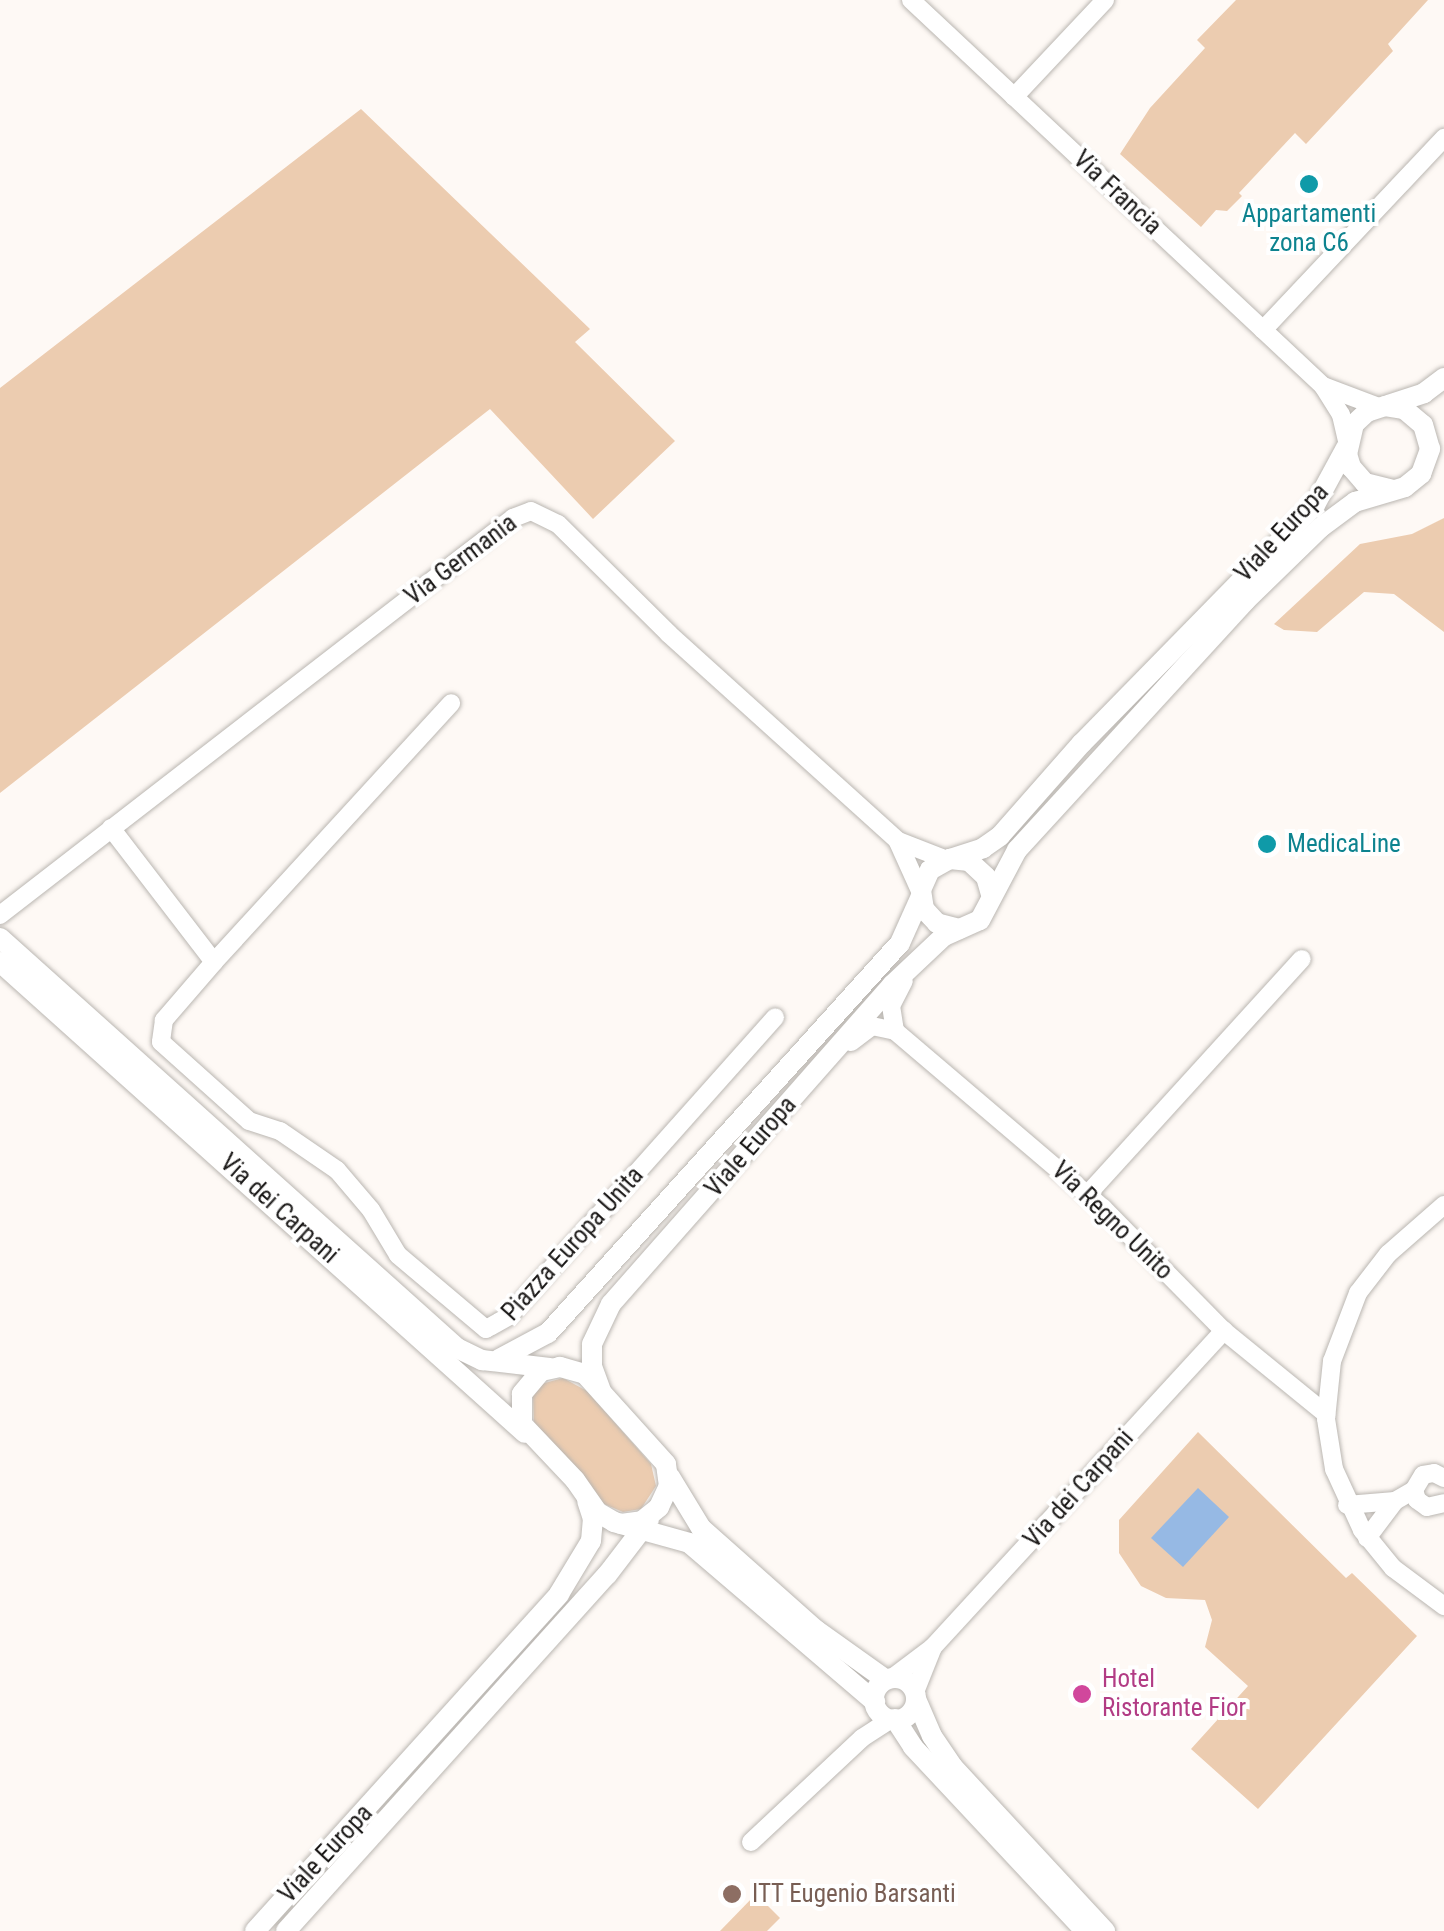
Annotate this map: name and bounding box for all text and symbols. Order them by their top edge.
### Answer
street label: Via Francia [1067,145,1167,241]
marker: Appartamenti zona C6 [1298,173,1320,195]
place label: Appartamenti zona C6 [1242,200,1376,259]
street label: Viale Europa [1229,478,1335,588]
street label: Via Germania [399,508,523,612]
place label: MedicaLine [1287,829,1401,859]
marker: MedicaLine [1256,833,1278,855]
street label: Viale Europa [699,1091,803,1203]
street label: Via dei Carpani [214,1148,344,1270]
street label: Via Regno Unito [1045,1156,1179,1286]
street label: Piazza Europa Unita [496,1161,650,1327]
street label: Via dei Carpani [1018,1424,1140,1554]
place label: Hotel Ristorante Fior [1102,1665,1246,1724]
marker: Hotel Ristorante Fior [1071,1683,1093,1705]
street label: Viale Europa [273,1799,379,1909]
place label: ITT Eugenio Barsanti [752,1879,956,1909]
marker: ITT Eugenio Barsanti [721,1883,743,1905]

